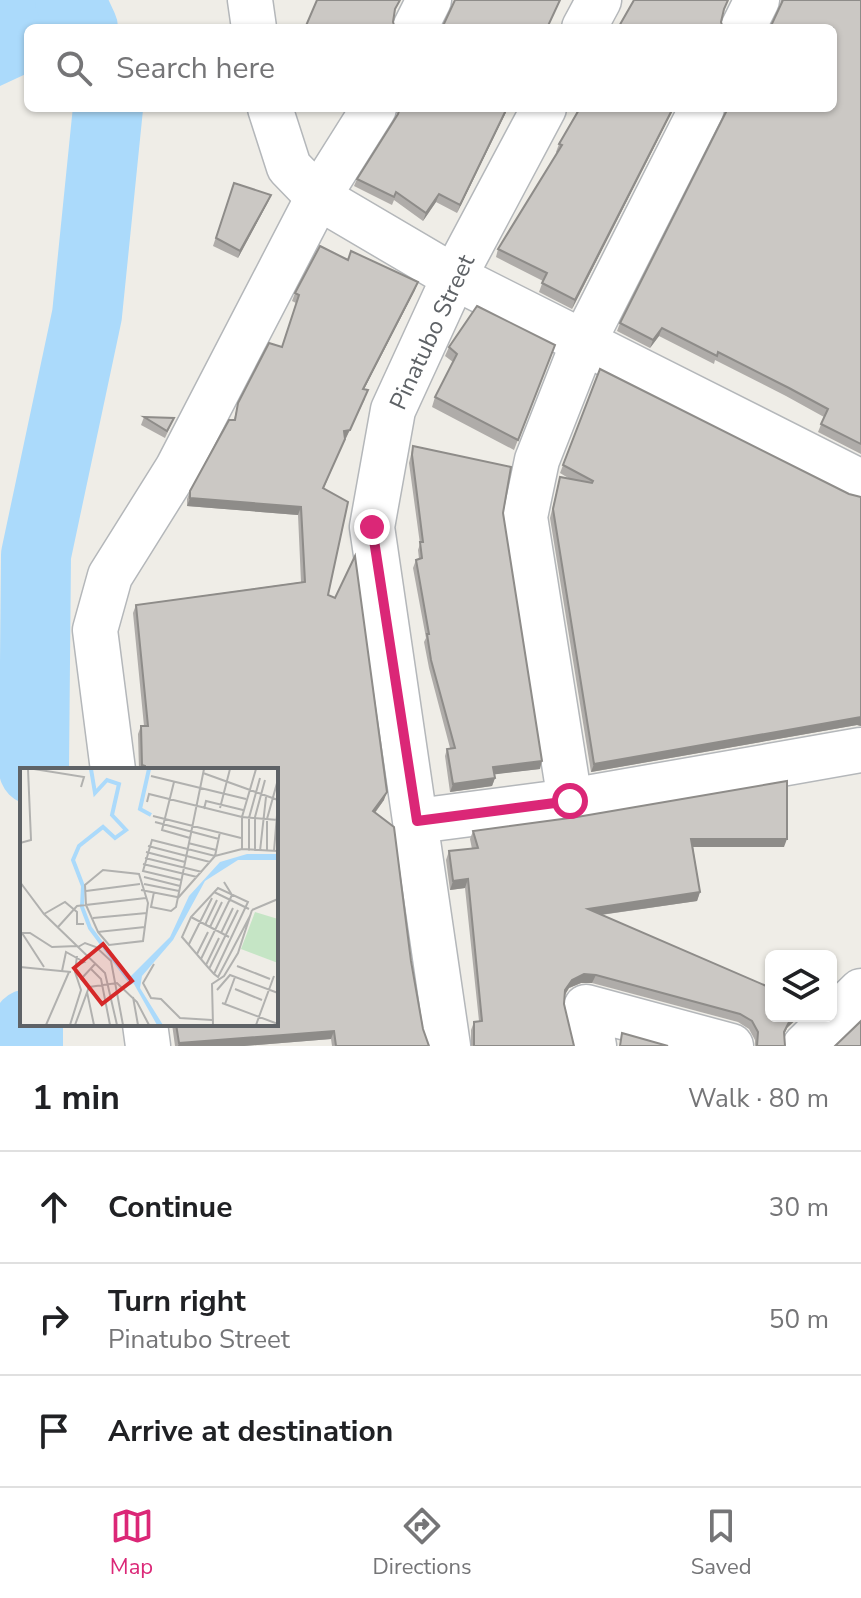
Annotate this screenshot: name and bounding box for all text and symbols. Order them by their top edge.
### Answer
search box [24,24,837,112]
icon: search [52,46,96,90]
text: Search here [116,48,275,89]
street label: Pinatubo Street [382,249,482,415]
route end [354,509,390,545]
inset map [20,768,278,1026]
route start [552,783,588,819]
map controls [765,950,837,1022]
button: layers [765,950,837,1022]
text: 1 min [32,1075,120,1121]
text: Walk · 80 m [688,1081,829,1116]
icon: ahead [32,1185,76,1229]
text: Continue [108,1187,233,1228]
text: 30 m [769,1190,829,1225]
text: Turn right [108,1281,246,1322]
icon: right [32,1297,76,1341]
text: 50 m [769,1302,829,1337]
text: Pinatubo Street [108,1322,290,1357]
icon: arrive [32,1409,76,1453]
text: Arrive at destination [108,1411,393,1452]
tab: Map [110,1504,154,1582]
tab: Directions [373,1504,472,1582]
tab: Saved [691,1504,751,1582]

